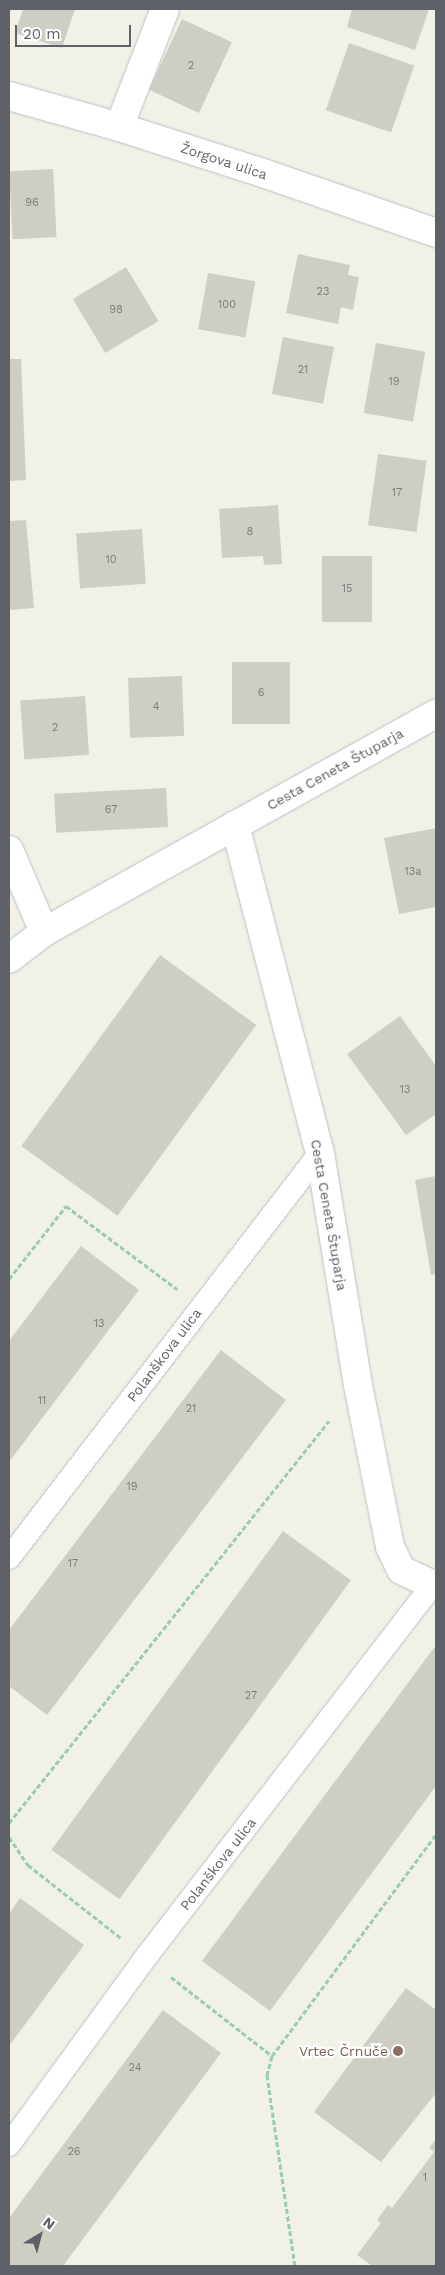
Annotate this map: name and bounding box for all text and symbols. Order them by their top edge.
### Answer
scale bar [18,15,134,47]
text: 20 m [23,25,61,43]
house number: 2 [188,59,194,73]
street label: Žorgova ulica [178,139,270,183]
house number: 96 [25,196,39,210]
house number: 23 [317,285,329,299]
house number: 100 [218,298,236,312]
house number: 98 [109,303,123,317]
house number: 21 [298,363,308,377]
house number: 19 [388,375,400,389]
house number: 17 [392,486,402,500]
house number: 8 [247,525,253,539]
house number: 10 [105,553,117,567]
house number: 15 [342,582,352,596]
house number: 6 [258,686,264,700]
house number: 4 [153,700,159,714]
house number: 2 [52,721,58,735]
street label: Cesta Ceneta Štuparja [264,724,406,814]
house number: 67 [105,803,117,817]
house number: 13a [405,865,421,879]
house number: 13 [400,1083,410,1097]
street label: Cesta Ceneta Štuparja [307,1138,351,1292]
street label: Polanškova ulica [123,1305,205,1405]
house number: 13 [94,1317,104,1331]
house number: 11 [38,1394,46,1408]
house number: 21 [186,1402,196,1416]
house number: 19 [126,1480,138,1494]
house number: 17 [68,1557,78,1571]
house number: 27 [245,1689,257,1703]
street label: Polanškova ulica [176,1814,260,1914]
place label: Vrtec Črnuče [299,2043,388,2059]
marker: Vrtec Črnuče [392,2045,404,2057]
house number: 24 [129,2061,141,2075]
house number: 26 [67,2145,81,2159]
house number: 1 [423,2171,427,2185]
north arrow [15,2210,65,2260]
text: N [40,2214,58,2233]

